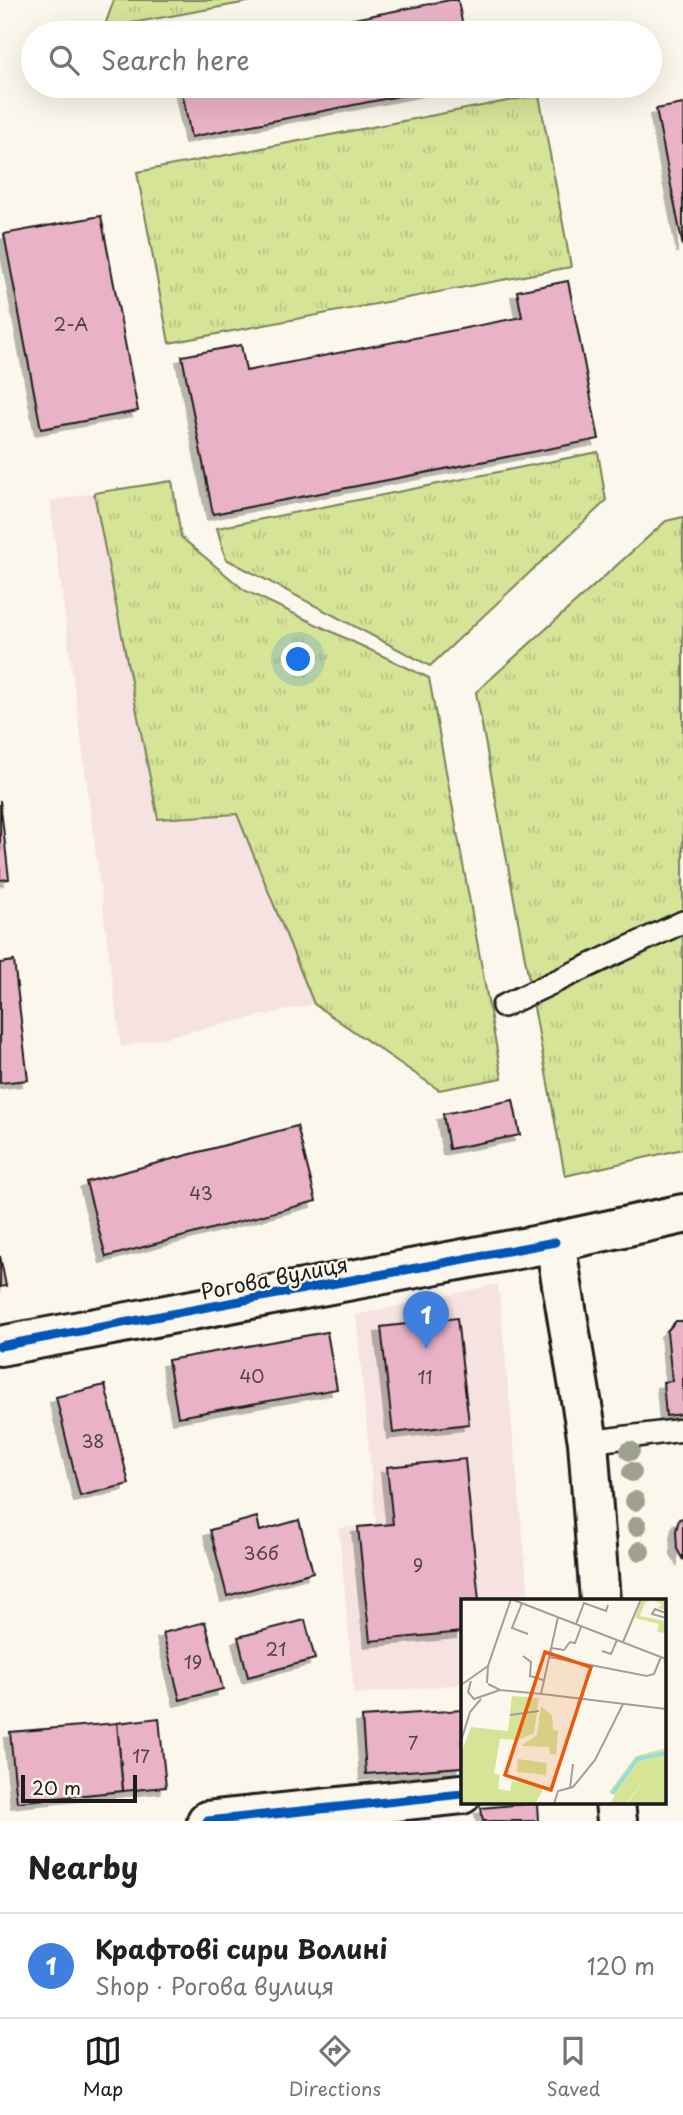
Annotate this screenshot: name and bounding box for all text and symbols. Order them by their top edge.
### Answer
search box [21,21,662,98]
text: Search here [101,40,250,79]
icon: search [45,41,83,79]
house number: 2-А [54,310,89,337]
your location [281,642,315,676]
house number: 43 [189,1179,213,1206]
street label: Рогова вулиця [198,1247,350,1307]
pin: 1 [403,1291,449,1349]
house number: 40 [239,1362,265,1389]
house number: 11 [417,1363,433,1390]
house number: 38 [81,1427,105,1454]
house number: 36б [244,1539,279,1566]
house number: 9 [413,1551,423,1578]
inset map [461,1599,666,1804]
house number: 21 [266,1635,286,1662]
house number: 19 [184,1648,202,1675]
house number: 7 [408,1729,418,1756]
house number: 17 [132,1742,150,1769]
scale bar [21,1772,136,1804]
text: 20 m [32,1773,81,1801]
text: Nearby [28,1844,138,1889]
text: Крафтові сири Волині [95,1929,387,1968]
text: 1 [46,1948,57,1983]
text: 120 m [587,1948,655,1983]
text: Shop · Рогова вулиця [95,1968,334,2003]
tab: Map [83,2032,123,2102]
tab: Directions [289,2032,381,2102]
tab: Saved [546,2032,600,2102]

